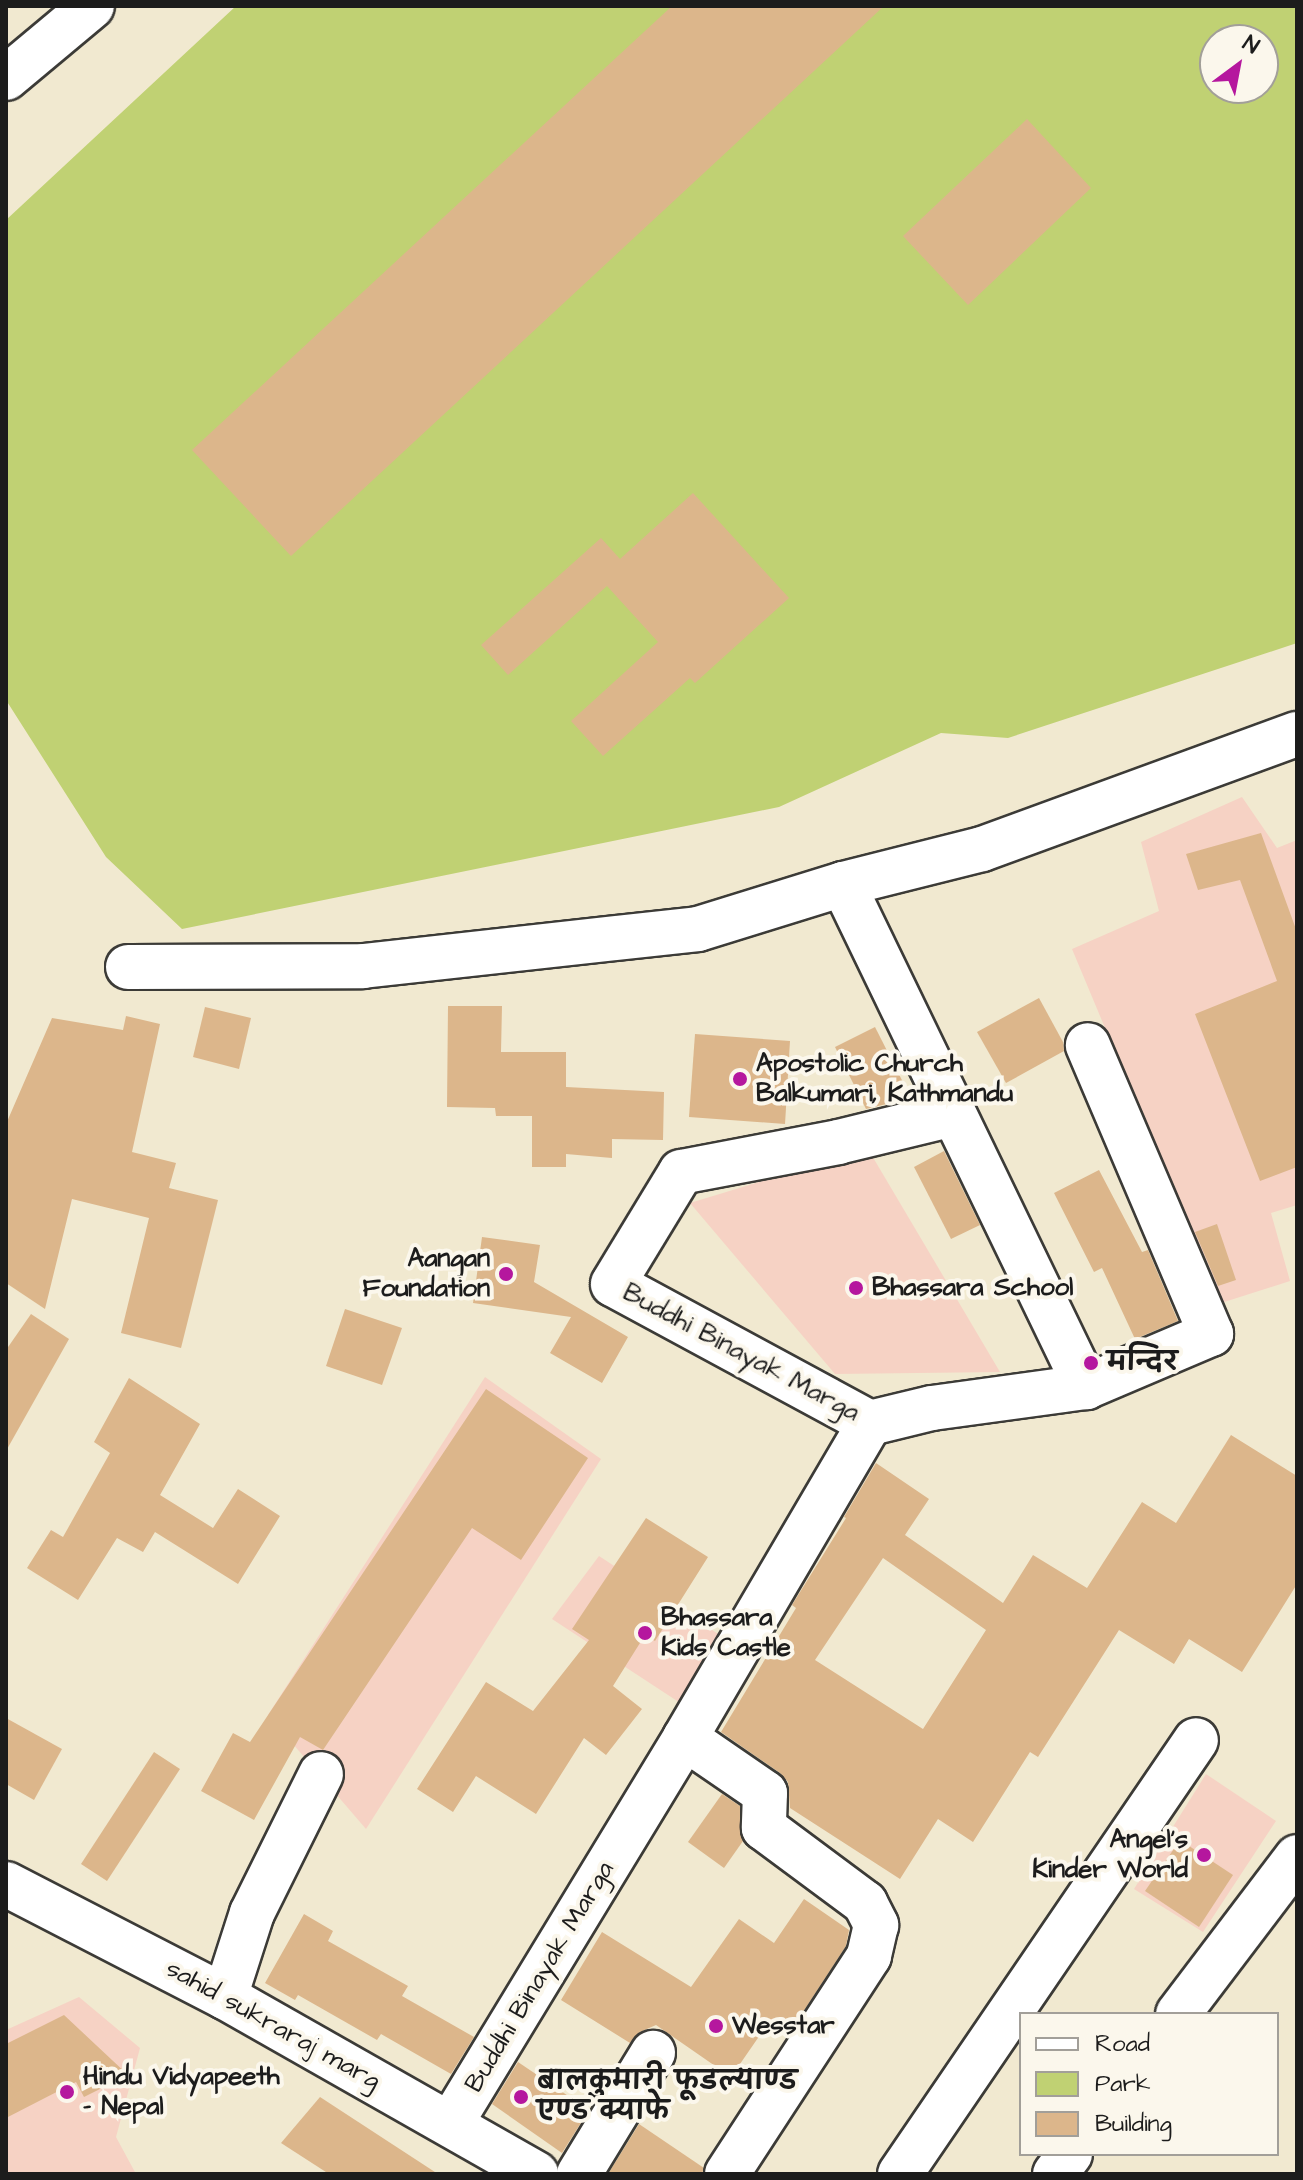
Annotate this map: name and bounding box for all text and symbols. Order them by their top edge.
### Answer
north arrow [1199,24,1279,104]
text: N [1237,28,1265,62]
place label: Apostolic Church Balkumari, Kathmandu [756,1048,1013,1110]
marker: Apostolic Church Balkumari, Kathmandu [731,1070,749,1088]
place label: Aangan Foundation [363,1243,490,1304]
marker: Aangan Foundation [497,1265,515,1283]
place label: Bhassara School [872,1272,1073,1304]
street label: Buddhi Binayak Marga [617,1277,865,1429]
marker: Bhassara School [847,1279,865,1297]
place label: मन्दिर [1107,1347,1177,1379]
marker: मन्दिर [1082,1354,1100,1372]
place label: Bhassara Kids Castle [661,1602,791,1664]
marker: Bhassara Kids Castle [636,1624,654,1642]
place label: Angel's Kinder World [1032,1824,1188,1886]
marker: Angel's Kinder World [1195,1846,1213,1864]
street label: Buddhi Binayak Marga [459,1856,621,2098]
street label: sahid sukraraj marg [160,1953,386,2097]
place label: Wesstar [732,2010,835,2042]
legend [1019,2012,1279,2156]
marker: Wesstar [707,2017,725,2035]
text: Road [1095,2027,1150,2061]
place label: Hindu Vidyapeeth - Nepal [83,2061,280,2122]
place label: बालकुमारी फूडल्याण्ड एण्ड क्याफे [537,2066,797,2128]
text: Park [1095,2067,1151,2101]
marker: Hindu Vidyapeeth - Nepal [58,2083,76,2101]
marker: बालकुमारी फूडल्याण्ड एण्ड क्याफे [512,2088,530,2106]
text: Building [1095,2107,1172,2141]

